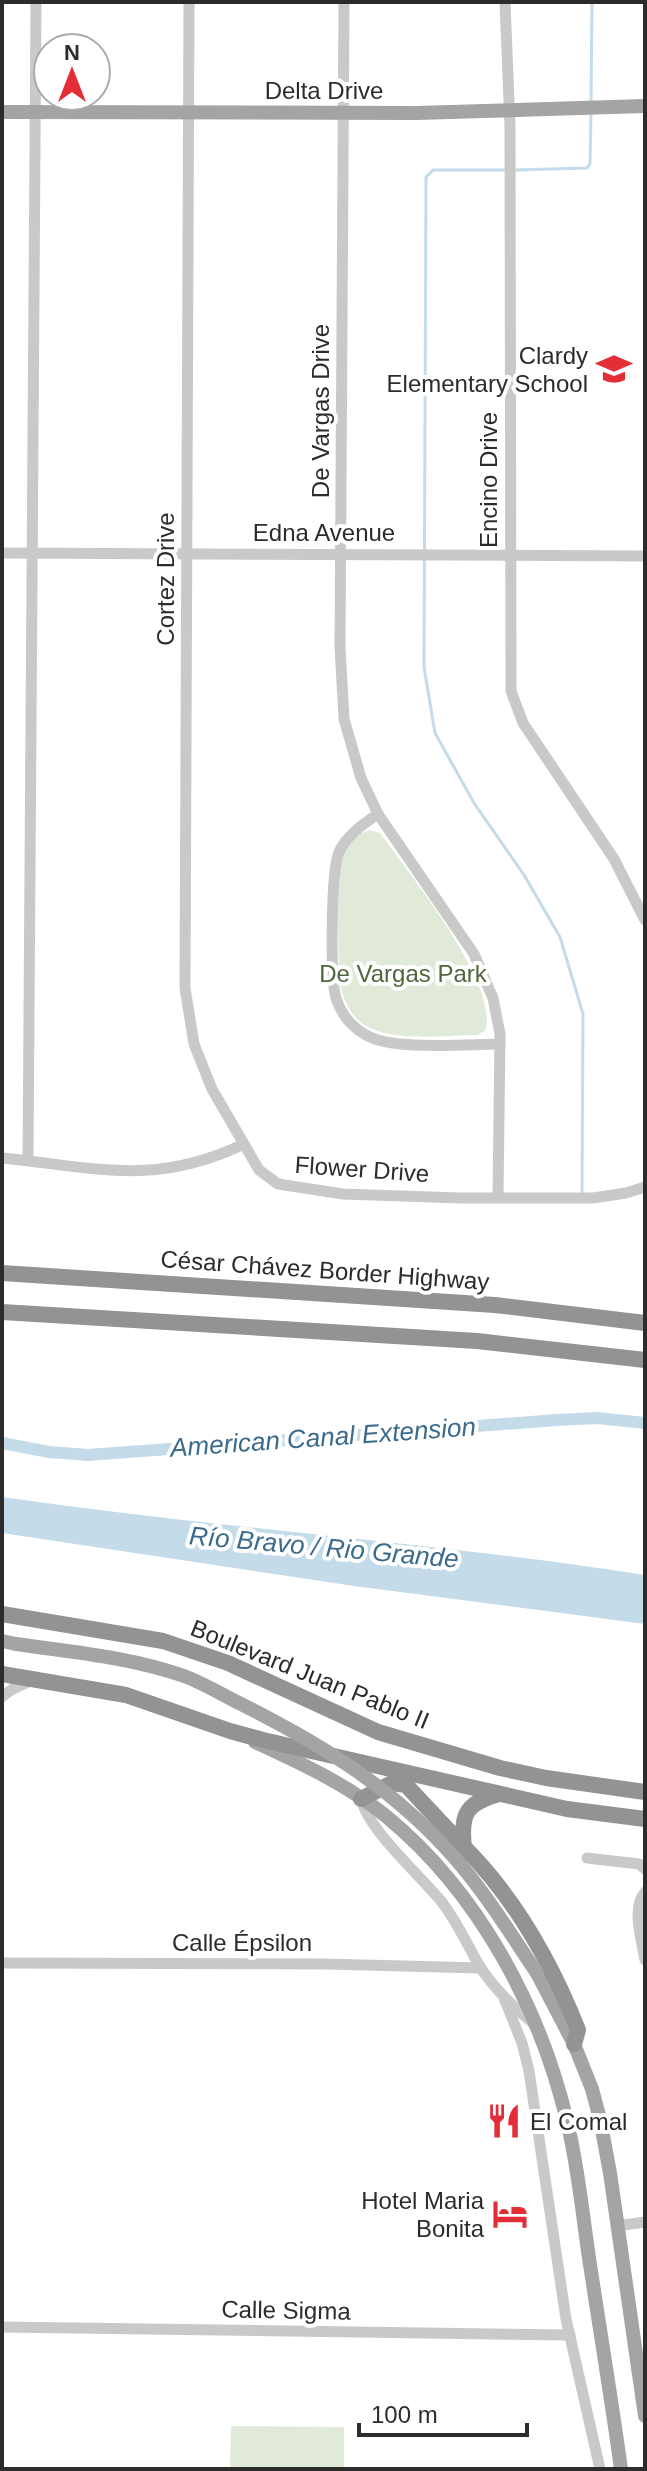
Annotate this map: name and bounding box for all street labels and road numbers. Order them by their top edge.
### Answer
street label: Delta Drive [265,77,383,104]
street label: De Vargas Drive [307,324,334,498]
street label: Encino Drive [475,412,502,548]
street label: Cortez Drive [152,512,179,646]
street label: Edna Avenue [253,519,395,546]
street label: Flower Drive [294,1151,430,1187]
street label: César Chávez Border Highway [160,1245,490,1295]
street label: Boulevard Juan Pablo II [187,1614,433,1734]
street label: Calle Épsilon [172,1929,312,1956]
street label: Calle Sigma [221,2295,352,2325]

